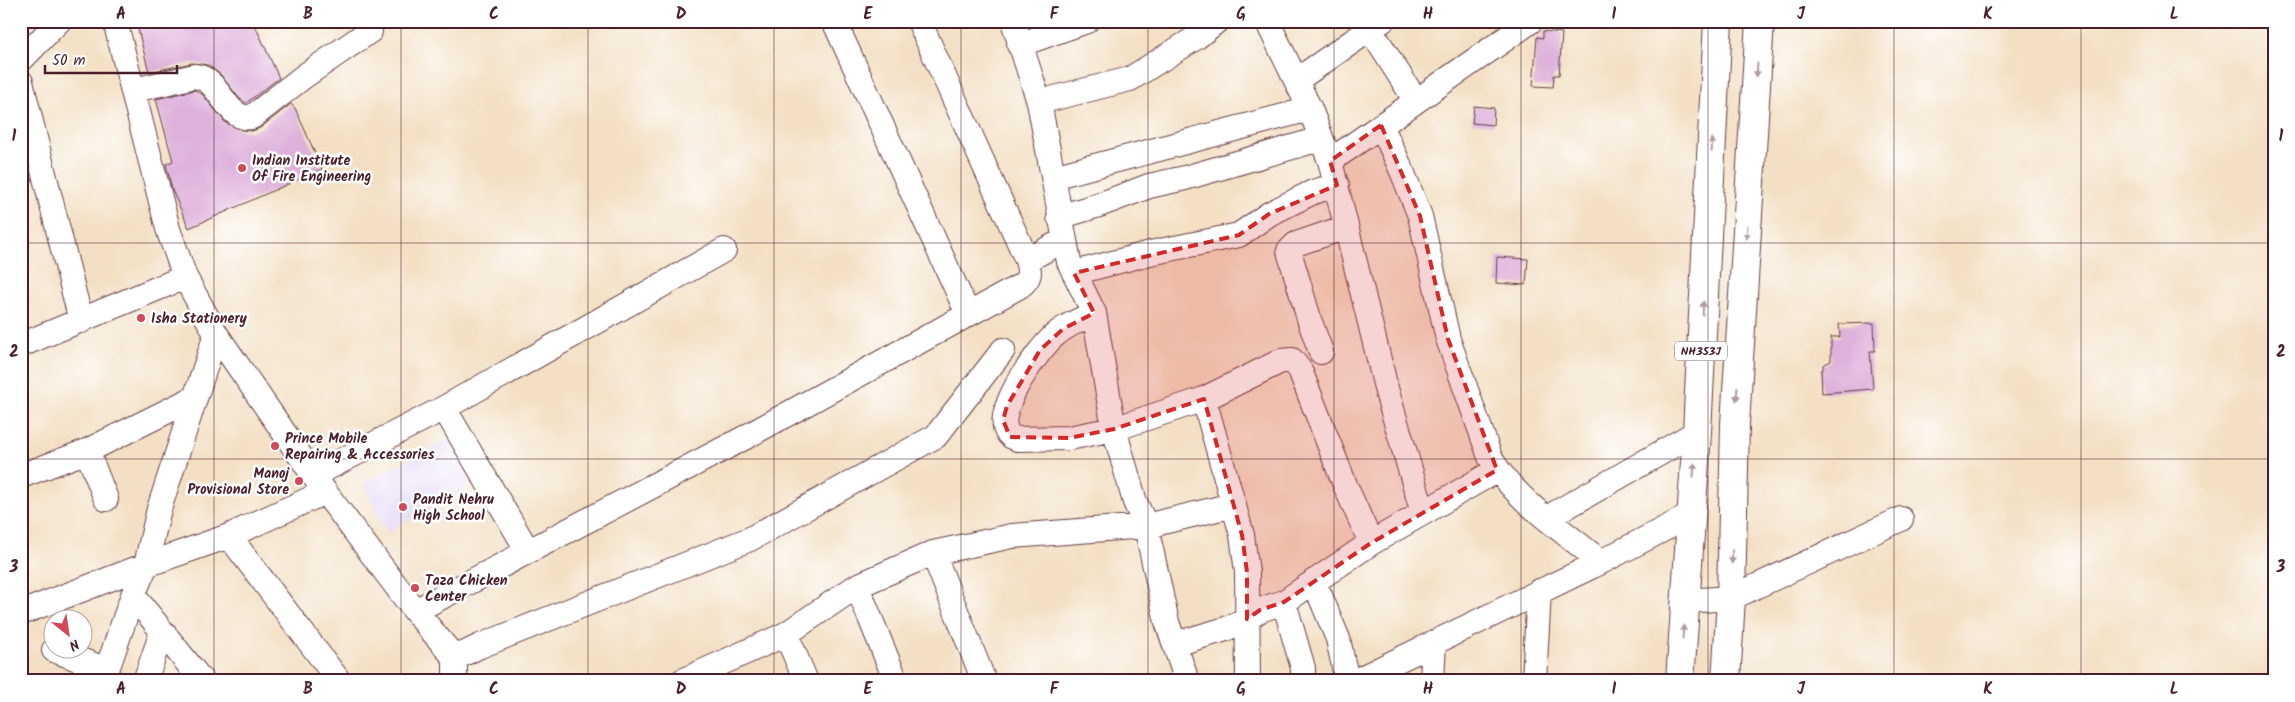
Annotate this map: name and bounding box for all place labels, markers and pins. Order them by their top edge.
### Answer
place label: Indian Institute Of Fire Engineering [252,150,371,188]
marker: Indian Institute Of Fire Engineering [236,162,248,174]
place label: Isha Stationery [151,308,247,330]
marker: Isha Stationery [135,312,147,324]
place label: Prince Mobile Repairing & Accessories [285,428,435,466]
marker: Prince Mobile Repairing & Accessories [269,440,281,452]
place label: Manoj Provisional Store [187,463,290,501]
marker: Manoj Provisional Store [293,475,305,487]
place label: Pandit Nehru High School [413,489,494,527]
marker: Pandit Nehru High School [397,501,409,513]
place label: Taza Chicken Center [425,570,508,608]
marker: Taza Chicken Center [409,582,421,594]

